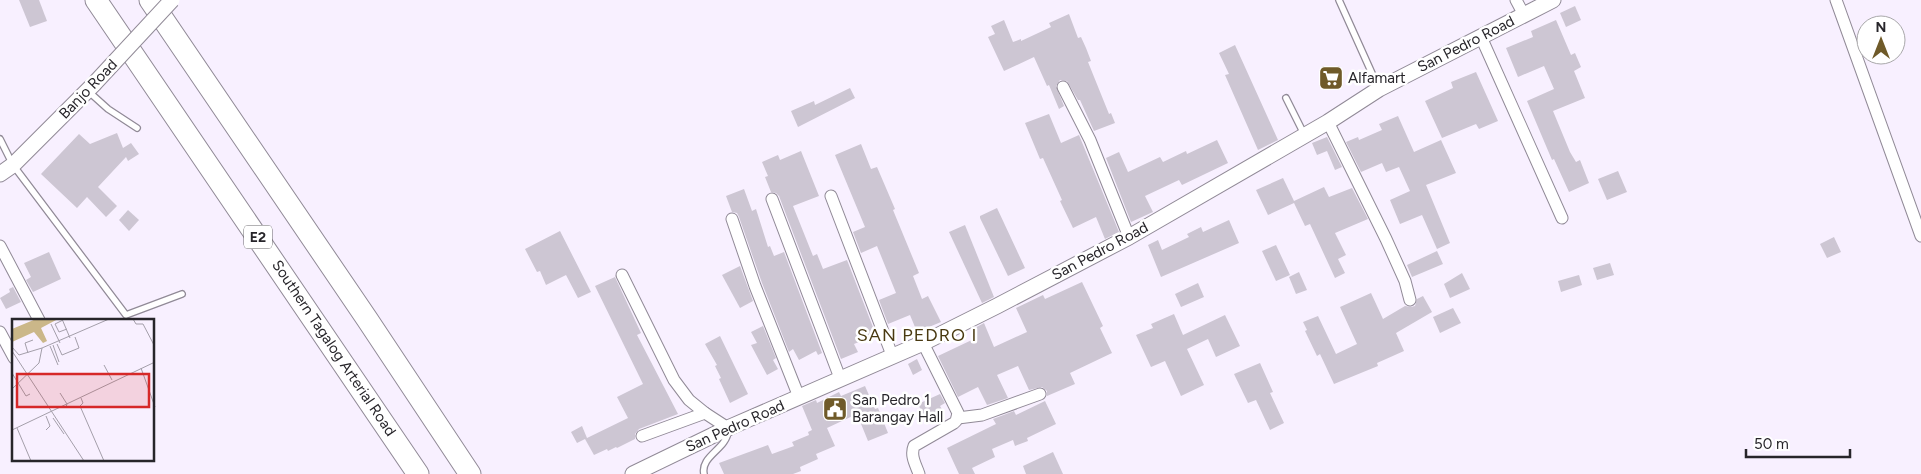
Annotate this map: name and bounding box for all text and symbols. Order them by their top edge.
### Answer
street label: San Pedro Road [1414,12,1518,76]
north arrow [1856,15,1906,65]
text: N [1876,19,1886,36]
street label: Banjo Road [55,55,121,123]
supermarket icon: Alfamart [1318,65,1344,91]
place label: Alfamart [1348,69,1406,87]
street label: San Pedro Road [1049,218,1151,284]
road number: E2 [244,226,272,248]
street label: Southern Tagalog Arterial Road [268,257,400,439]
inset map [12,319,155,462]
district label: SAN PEDRO I [857,324,977,346]
place label: San Pedro 1 Barangay Hall [852,391,943,426]
street label: San Pedro Road [683,396,787,456]
public building icon: San Pedro 1 Barangay Hall [822,396,848,422]
scale bar [1746,426,1850,458]
text: 50 m [1754,435,1789,453]

